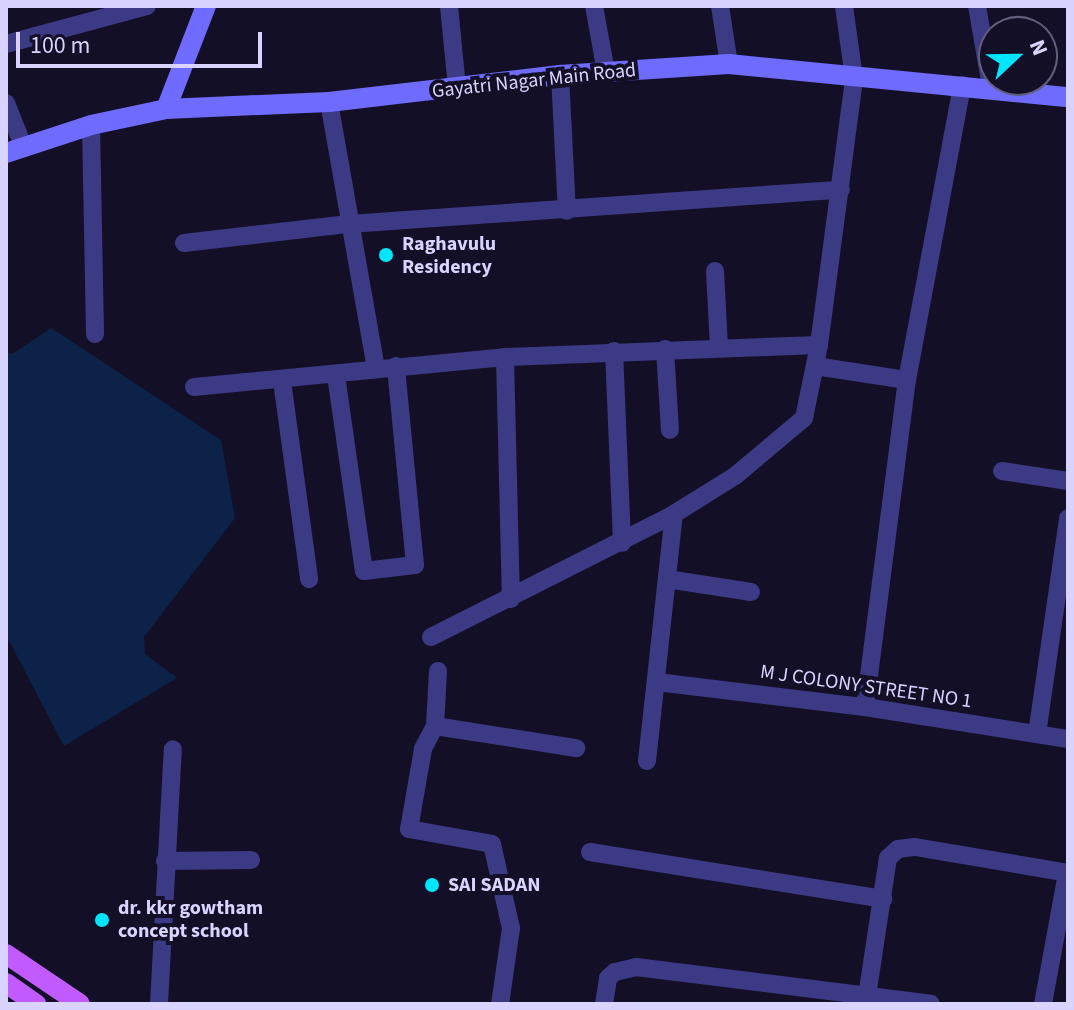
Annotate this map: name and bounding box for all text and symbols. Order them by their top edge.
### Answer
scale bar [20,16,266,66]
north arrow [978,16,1058,96]
text: 100 m [30,28,90,63]
text: N [1021,35,1056,61]
street label: Gayatri Nagar Main Road [431,58,637,104]
place label: Raghavulu Residency [402,232,496,279]
marker: Raghavulu Residency [377,246,395,264]
street label: M J COLONY STREET NO 1 [759,660,973,714]
place label: SAI SADAN [448,873,540,897]
marker: SAI SADAN [423,876,441,894]
place label: dr. kkr gowtham concept school [118,896,263,943]
marker: dr. kkr gowtham concept school [93,911,111,929]

